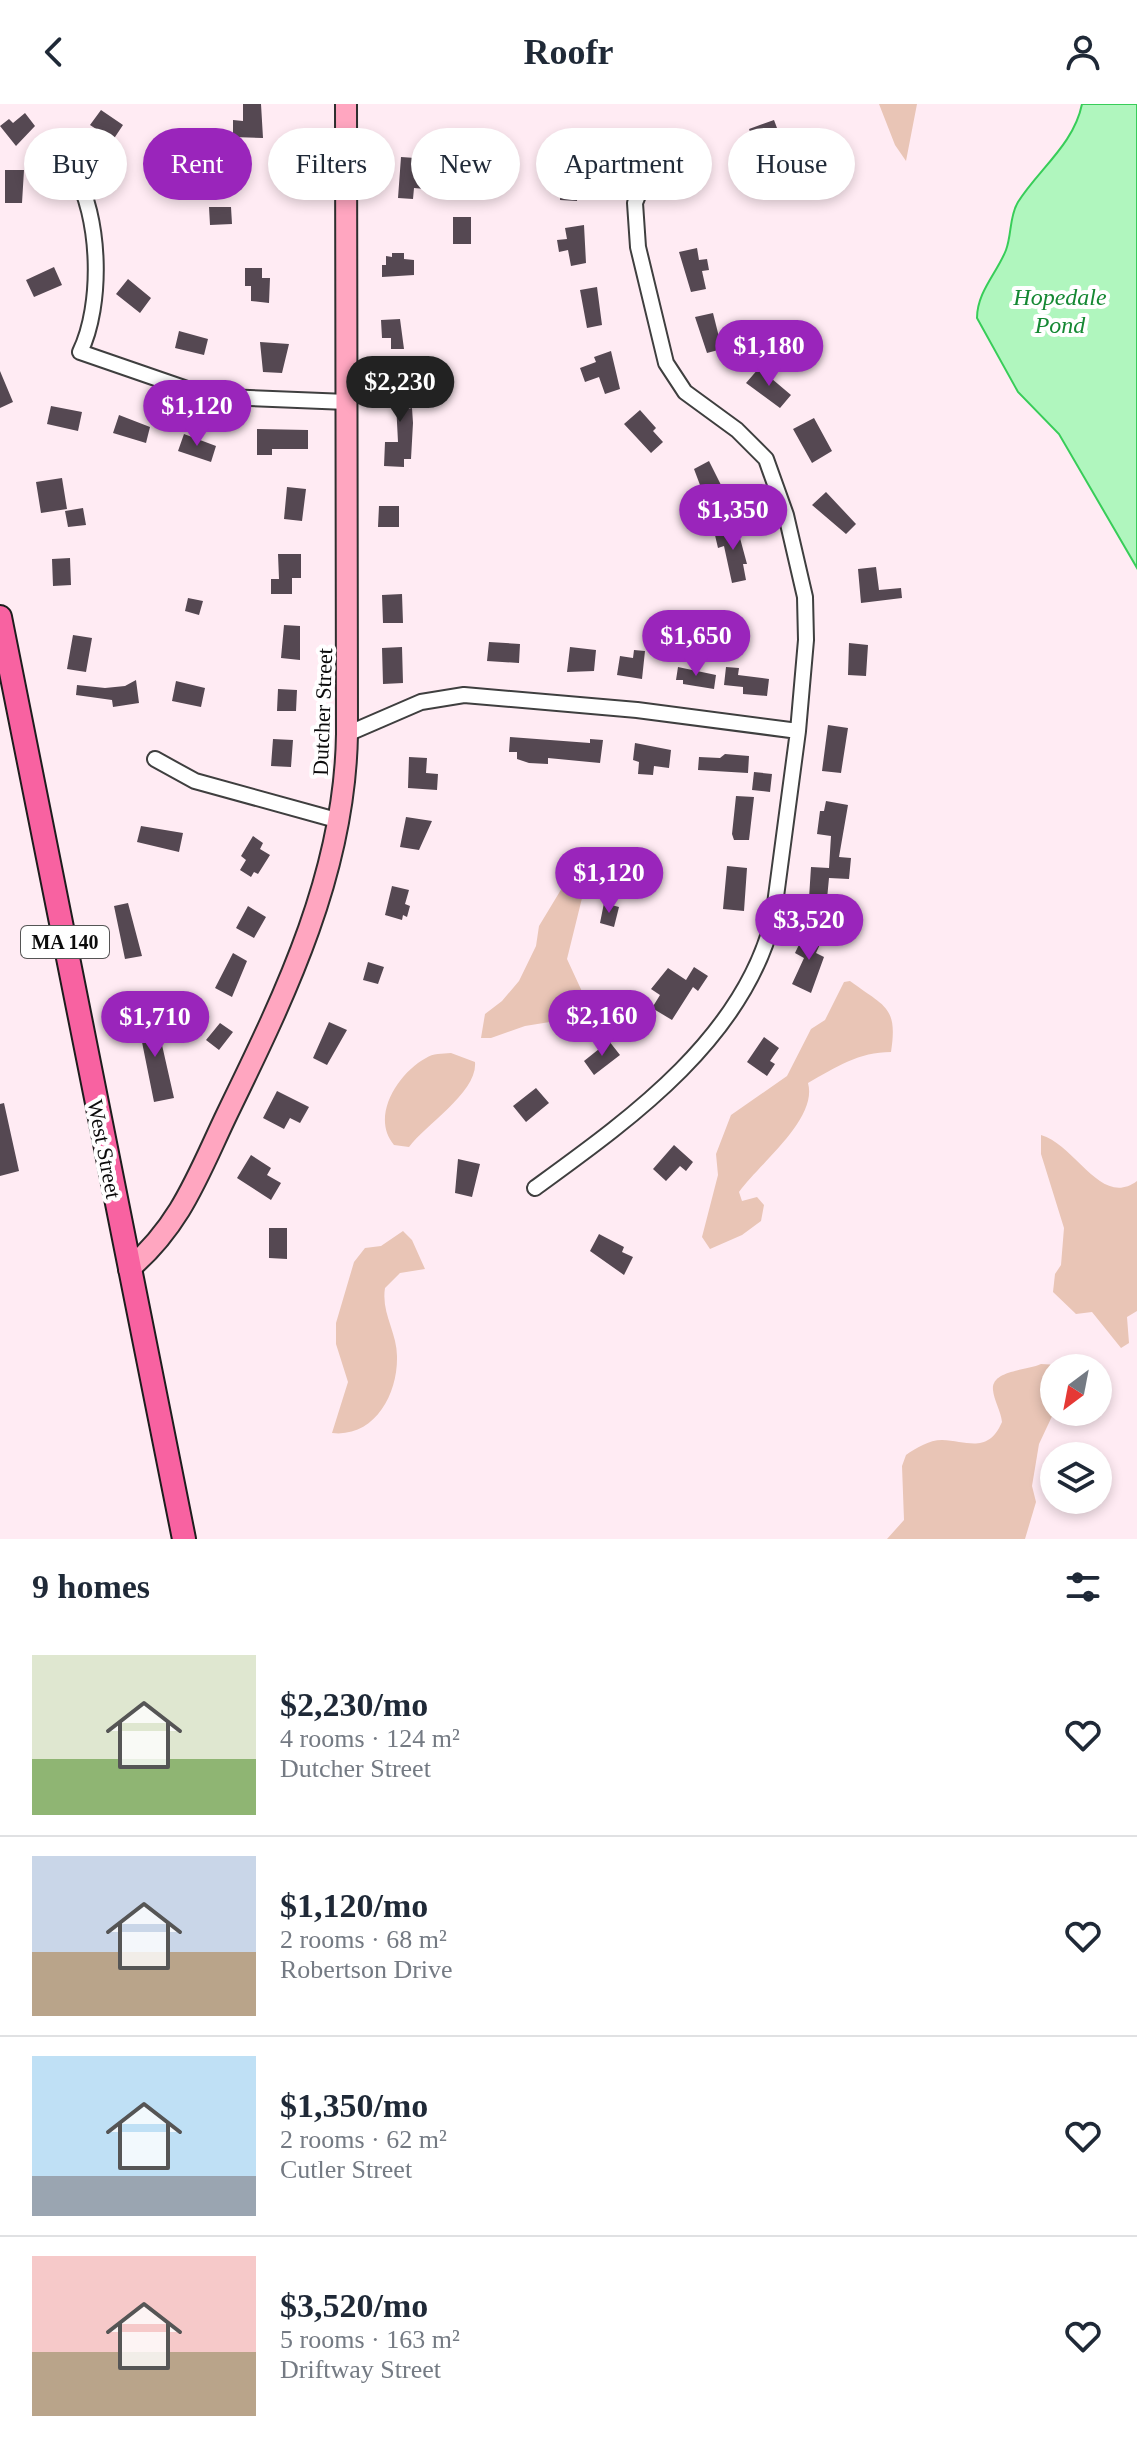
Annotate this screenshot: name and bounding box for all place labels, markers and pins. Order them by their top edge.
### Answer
pin: $1,180 [704,320,834,388]
pin: $2,230 [335,356,465,424]
pin: $1,120 [132,380,262,448]
pin: $1,350 [668,484,798,552]
pin: $1,650 [631,610,761,678]
pin: $1,120 [544,847,674,915]
pin: $3,520 [744,894,874,962]
pin: $2,160 [537,990,667,1058]
pin: $1,710 [90,991,220,1059]

